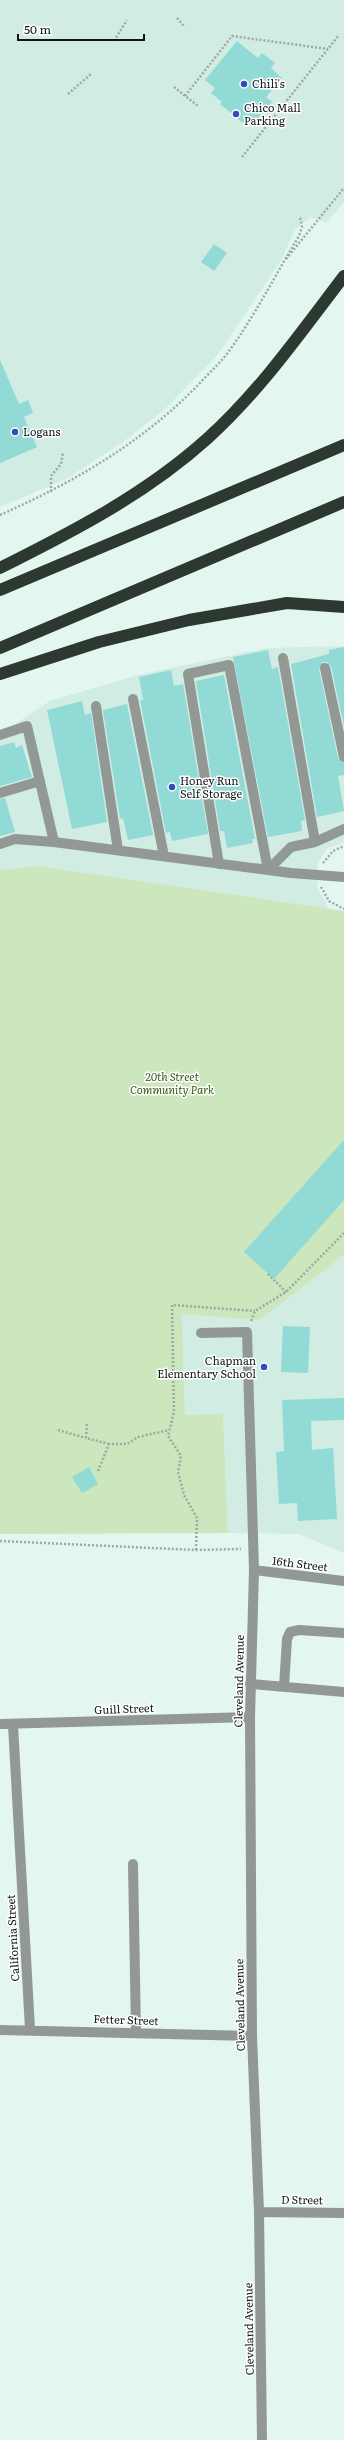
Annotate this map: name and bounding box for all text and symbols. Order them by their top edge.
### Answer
scale bar [18,16,144,42]
text: 50 m [24,20,51,38]
place label: Chili's [252,75,285,91]
marker: Chili's [239,79,249,89]
place label: Chico Mall Parking [244,99,301,128]
marker: Chico Mall Parking [231,109,241,119]
place label: Logans [23,423,60,439]
marker: Logans [10,427,20,437]
place label: Honey Run Self Storage [180,772,243,801]
marker: Honey Run Self Storage [167,782,177,792]
park label: 20th Street Community Park [130,1068,214,1097]
place label: Chapman Elementary School [157,1352,256,1381]
marker: Chapman Elementary School [259,1362,269,1372]
street label: 16th Street [271,1552,329,1574]
street label: Cleveland Avenue [229,1634,247,1727]
street label: Guill Street [94,1699,155,1717]
street label: California Street [2,1894,22,1982]
street label: Cleveland Avenue [230,1958,248,2052]
street label: Fetter Street [93,2010,159,2028]
street label: D Street [281,2191,324,2207]
street label: Cleveland Avenue [239,2282,257,2376]

